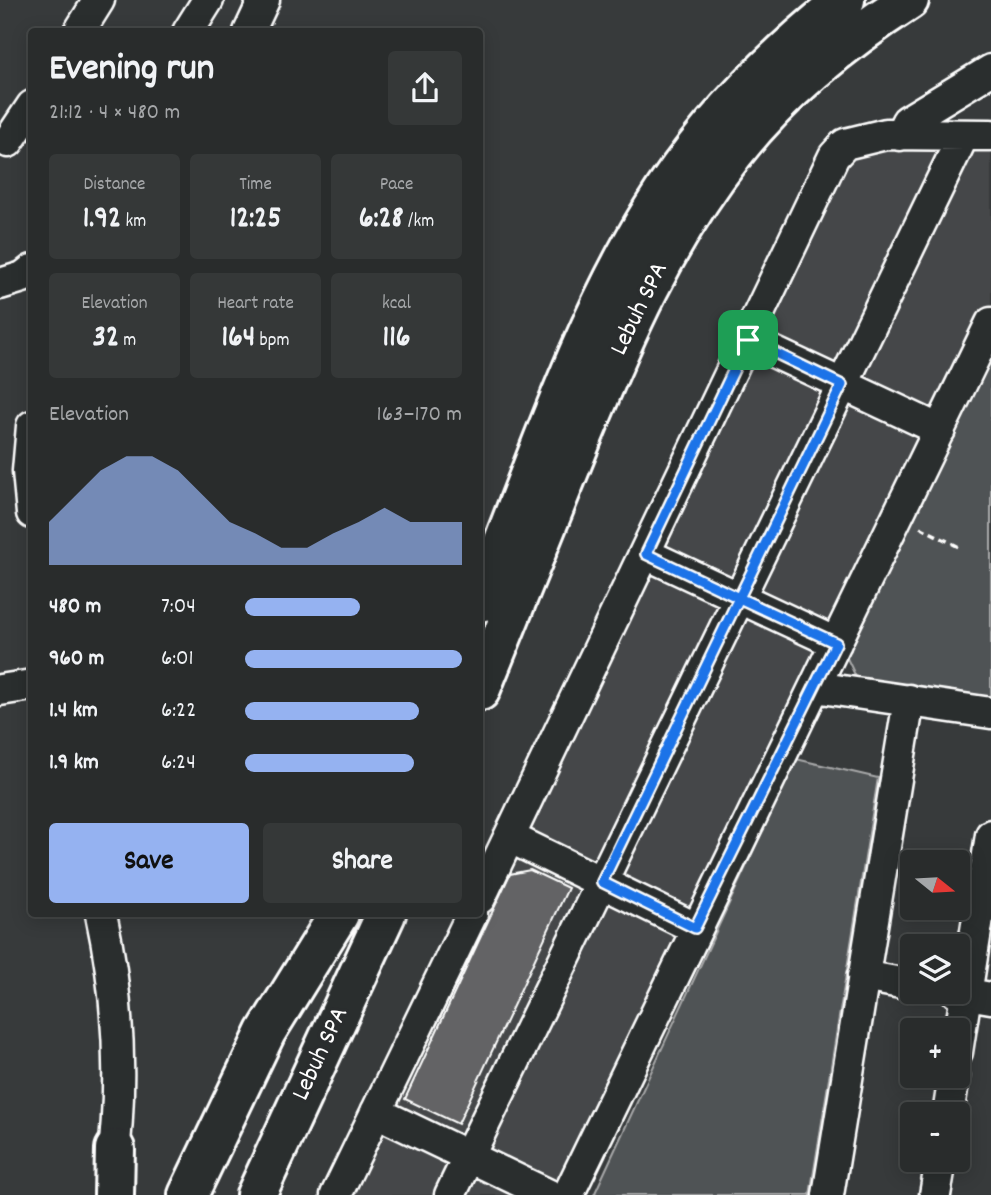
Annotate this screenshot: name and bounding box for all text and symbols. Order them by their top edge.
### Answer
text: Evening run [49,43,214,98]
button: share [388,51,462,125]
text: 21:12 · 4 × 480 m [49,97,180,130]
text: Distance [84,172,145,199]
text: Time [239,172,272,199]
text: Pace [380,172,413,199]
text: 1.92 [83,199,121,242]
text: 12:25 [230,199,281,242]
text: 6:28 [359,199,404,242]
text: km [121,209,146,236]
text: /km [404,209,434,236]
street label: Lebuh SPA [601,256,679,362]
text: Elevation [81,291,148,318]
text: Heart rate [217,291,294,318]
text: kcal [382,291,411,318]
pin [718,310,778,370]
text: 32 [93,318,119,361]
text: 164 [221,318,255,361]
text: 116 [383,318,410,361]
icon: arrive [729,321,767,359]
text: m [119,328,136,355]
text: bpm [255,328,290,355]
text: Elevation [49,399,129,432]
text: 163–170 m [377,399,462,432]
text: 480 m [49,591,101,624]
text: 7:04 [161,591,196,624]
text: 960 m [49,643,104,676]
text: 6:01 [161,643,194,676]
text: 1.4 km [49,695,98,728]
text: 6:22 [161,695,196,728]
text: 1.9 km [49,747,99,780]
text: 6:24 [161,747,196,780]
button: Save [49,823,249,903]
button: Share [263,823,462,903]
north arrow [900,850,970,920]
map controls [900,850,970,1172]
button: layers [900,934,970,1004]
street label: Lebuh SPA [283,1001,359,1107]
button: + [900,1018,970,1088]
button: − [900,1102,970,1172]

